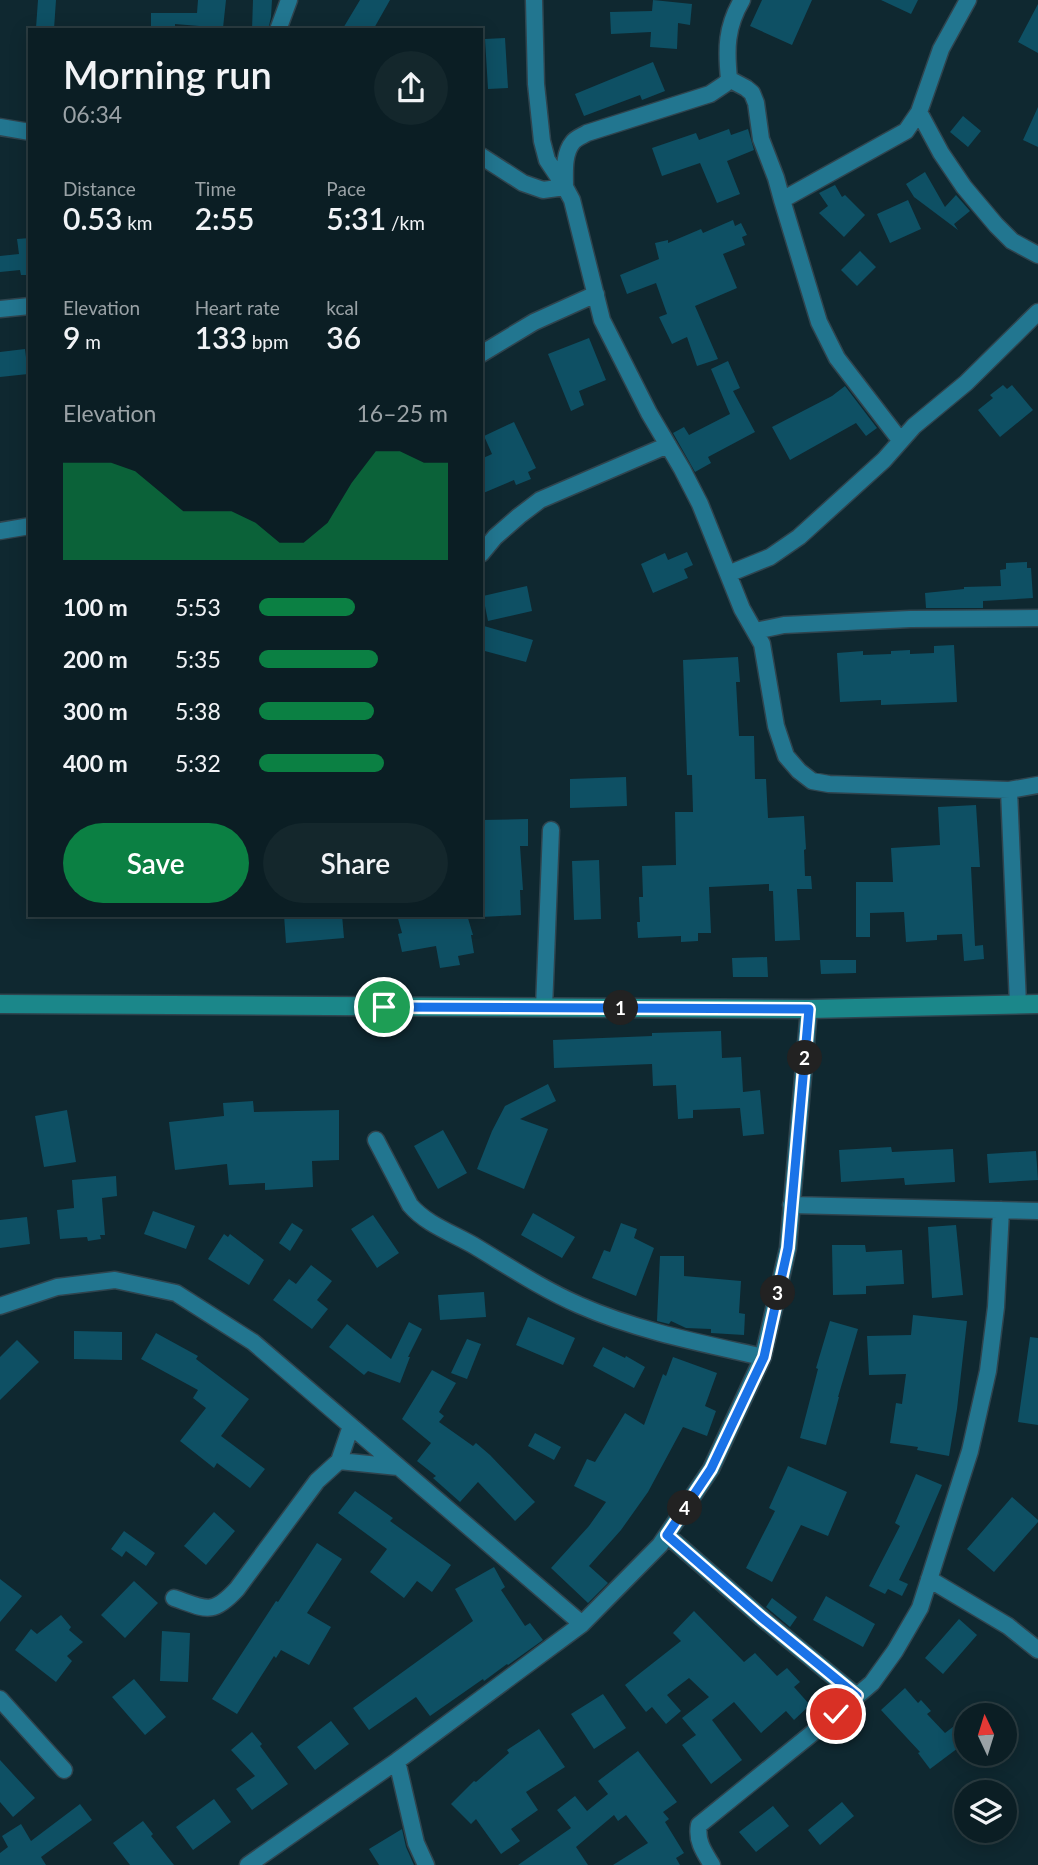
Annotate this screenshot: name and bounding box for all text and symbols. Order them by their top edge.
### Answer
text: Morning run [63,51,272,97]
button: share [374,51,448,125]
text: 06:34 [63,100,122,128]
text: Distance [63,177,136,200]
text: Time [195,177,236,200]
text: Pace [326,177,366,200]
text: 0.53 [63,200,122,236]
text: 2:55 [195,200,254,236]
text: 5:31 [326,200,386,236]
text: km [122,211,152,234]
text: /km [386,211,425,234]
text: Elevation [63,296,140,319]
text: Heart rate [195,296,280,319]
text: kcal [326,296,358,319]
text: 9 [63,319,80,355]
text: 133 [195,319,247,355]
text: 36 [326,319,361,355]
text: m [80,330,101,353]
text: bpm [247,330,289,353]
text: Elevation [63,399,156,427]
text: 16–25 m [356,399,448,427]
text: 100 m [63,593,128,621]
text: 5:53 [175,593,221,621]
text: 200 m [63,645,128,673]
text: 5:35 [175,645,221,673]
text: 300 m [63,697,128,725]
text: 5:38 [175,697,221,725]
text: 400 m [63,749,128,777]
text: 5:32 [175,749,221,777]
button: Save [63,823,249,903]
button: Share [263,823,448,903]
pin [354,977,414,1037]
icon: arrive [365,988,403,1026]
pin: 1 [604,990,638,1026]
text: 1 [615,996,626,1019]
pin: 2 [788,1040,822,1076]
text: 2 [799,1046,810,1069]
pin: 3 [760,1276,796,1310]
text: 3 [772,1281,783,1304]
pin: 4 [668,1490,702,1526]
text: 4 [679,1496,690,1519]
pin [806,1684,866,1744]
icon: check [817,1695,855,1733]
north arrow [954,1703,1017,1766]
map controls [954,1703,1017,1843]
button: layers [954,1780,1017,1843]

